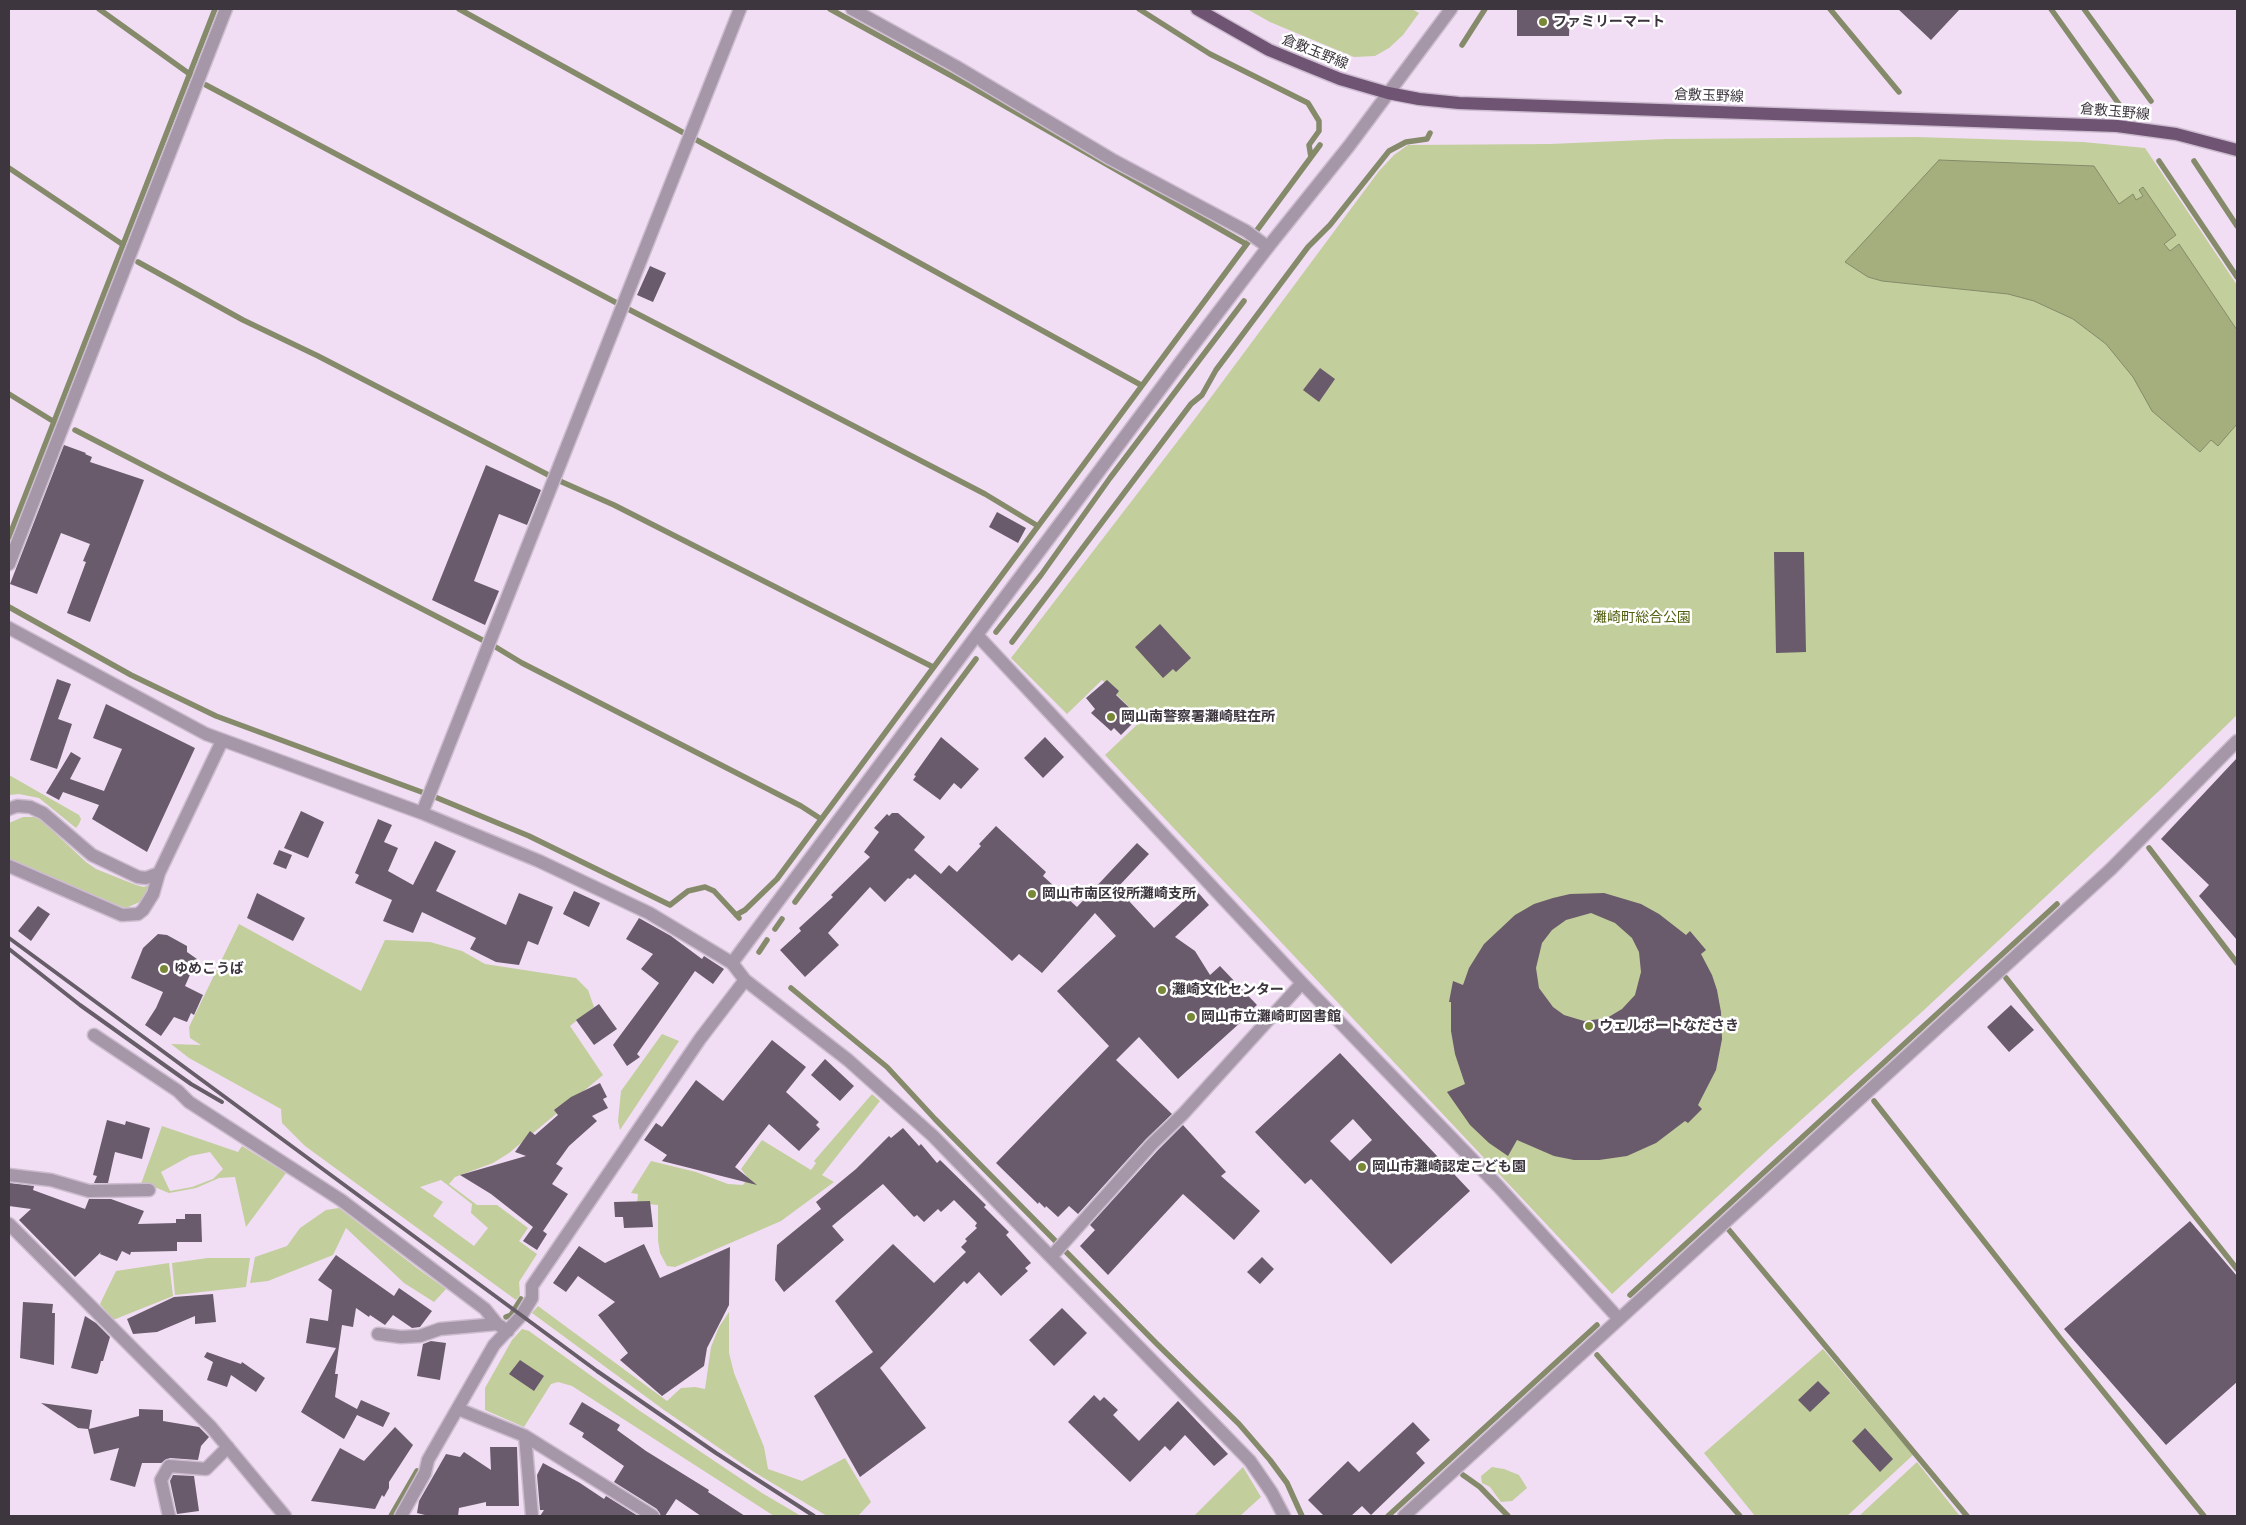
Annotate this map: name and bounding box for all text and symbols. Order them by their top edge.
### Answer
place label: ファミリーマート [1553,14,1665,30]
marker: ファミリーマート [1537,16,1549,28]
street label: 倉敷玉野線 [1279,31,1351,73]
street label: 倉敷玉野線 [1674,86,1744,106]
street label: 倉敷玉野線 [2079,101,2151,123]
park label: 灘崎町総合公園 [1593,610,1691,626]
place label: 岡山南警察署灘崎駐在所 [1121,709,1275,725]
marker: 岡山南警察署灘崎駐在所 [1105,711,1117,723]
place label: 岡山市南区役所灘崎支所 [1042,886,1196,902]
marker: 岡山市南区役所灘崎支所 [1026,888,1038,900]
place label: ゆめこうば [174,961,244,977]
marker: ゆめこうば [158,963,170,975]
place label: 灘崎文化センター [1172,982,1284,998]
marker: 灘崎文化センター [1156,984,1168,996]
place label: 岡山市立灘崎町図書館 [1201,1009,1341,1025]
marker: 岡山市立灘崎町図書館 [1185,1011,1197,1023]
place label: ウェルポートなださき [1599,1018,1739,1034]
marker: ウェルポートなださき [1583,1020,1595,1032]
place label: 岡山市灘崎認定こども園 [1372,1159,1526,1175]
marker: 岡山市灘崎認定こども園 [1356,1161,1368,1173]

